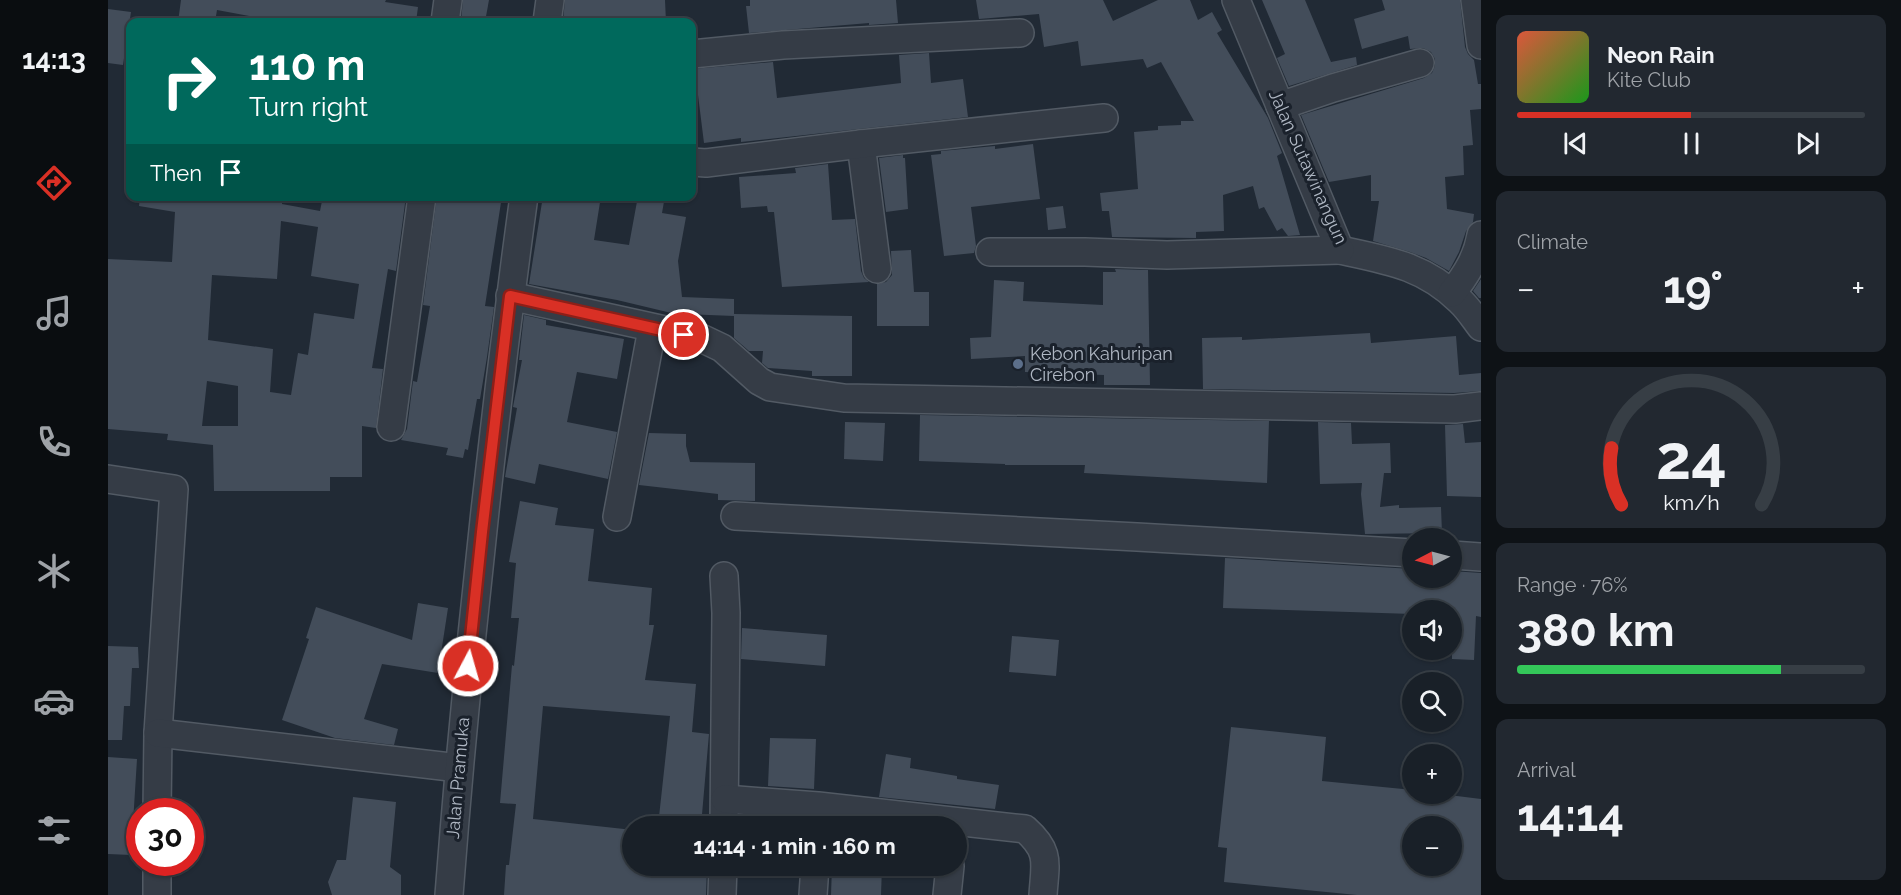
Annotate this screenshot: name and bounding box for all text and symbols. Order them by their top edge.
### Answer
text: 110 m [249,41,365,90]
icon: right [150,42,228,120]
text: Neon Rain [1607,42,1715,68]
text: 14:13 [22,44,86,75]
text: Kite Club [1607,68,1691,92]
street label: Jalan Sutawinangun [1265,86,1352,247]
text: Turn right [249,91,368,122]
icon: previous [1559,127,1592,160]
icon: pause [1675,127,1708,160]
icon: next [1791,127,1824,160]
icon: arrive [214,156,247,189]
text: Then [150,160,202,186]
icon: directions [33,162,75,204]
text: Climate [1517,230,1588,254]
text: 19° [1663,261,1723,314]
text: − [1517,269,1535,308]
text: + [1851,269,1865,308]
icon: music [33,292,75,334]
pin [658,309,709,360]
icon: arrive [667,318,700,351]
place label: Kebon Kahuripan Cirebon [1030,343,1173,385]
marker: Kebon Kahuripan Cirebon [1011,357,1025,371]
text: 24 [1656,420,1726,494]
icon: phone [33,421,75,463]
text: km/h [1663,490,1719,515]
north arrow [1402,528,1462,588]
map controls [1402,528,1462,876]
icon: climate [33,550,75,592]
text: Range · 76% [1517,573,1628,597]
button: sound [1402,600,1462,660]
text: 380 km [1517,604,1675,657]
position arrow [436,634,500,698]
button: search [1402,672,1462,732]
icon: car [33,680,75,722]
street label: Jalan Pramuka [442,716,473,840]
button: + [1402,744,1462,804]
text: Arrival [1517,758,1576,782]
text: 14:14 [1517,789,1624,842]
speed limit sign: 30 [126,798,204,876]
icon: filters [33,809,75,851]
button: − [1402,816,1462,876]
text: 14:14 · 1 min · 160 m [693,833,896,859]

